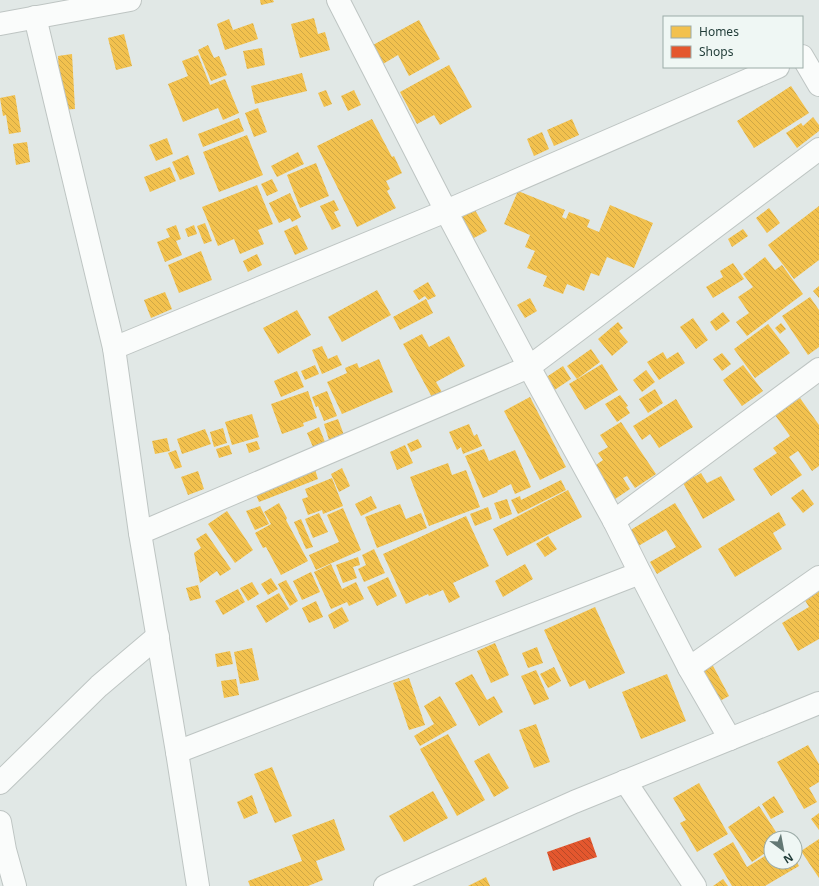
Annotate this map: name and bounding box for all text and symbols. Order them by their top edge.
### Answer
legend [663,16,803,68]
text: Homes [699,23,739,40]
text: Shops [699,43,734,60]
north arrow [763,830,803,870]
text: N [781,850,796,868]

